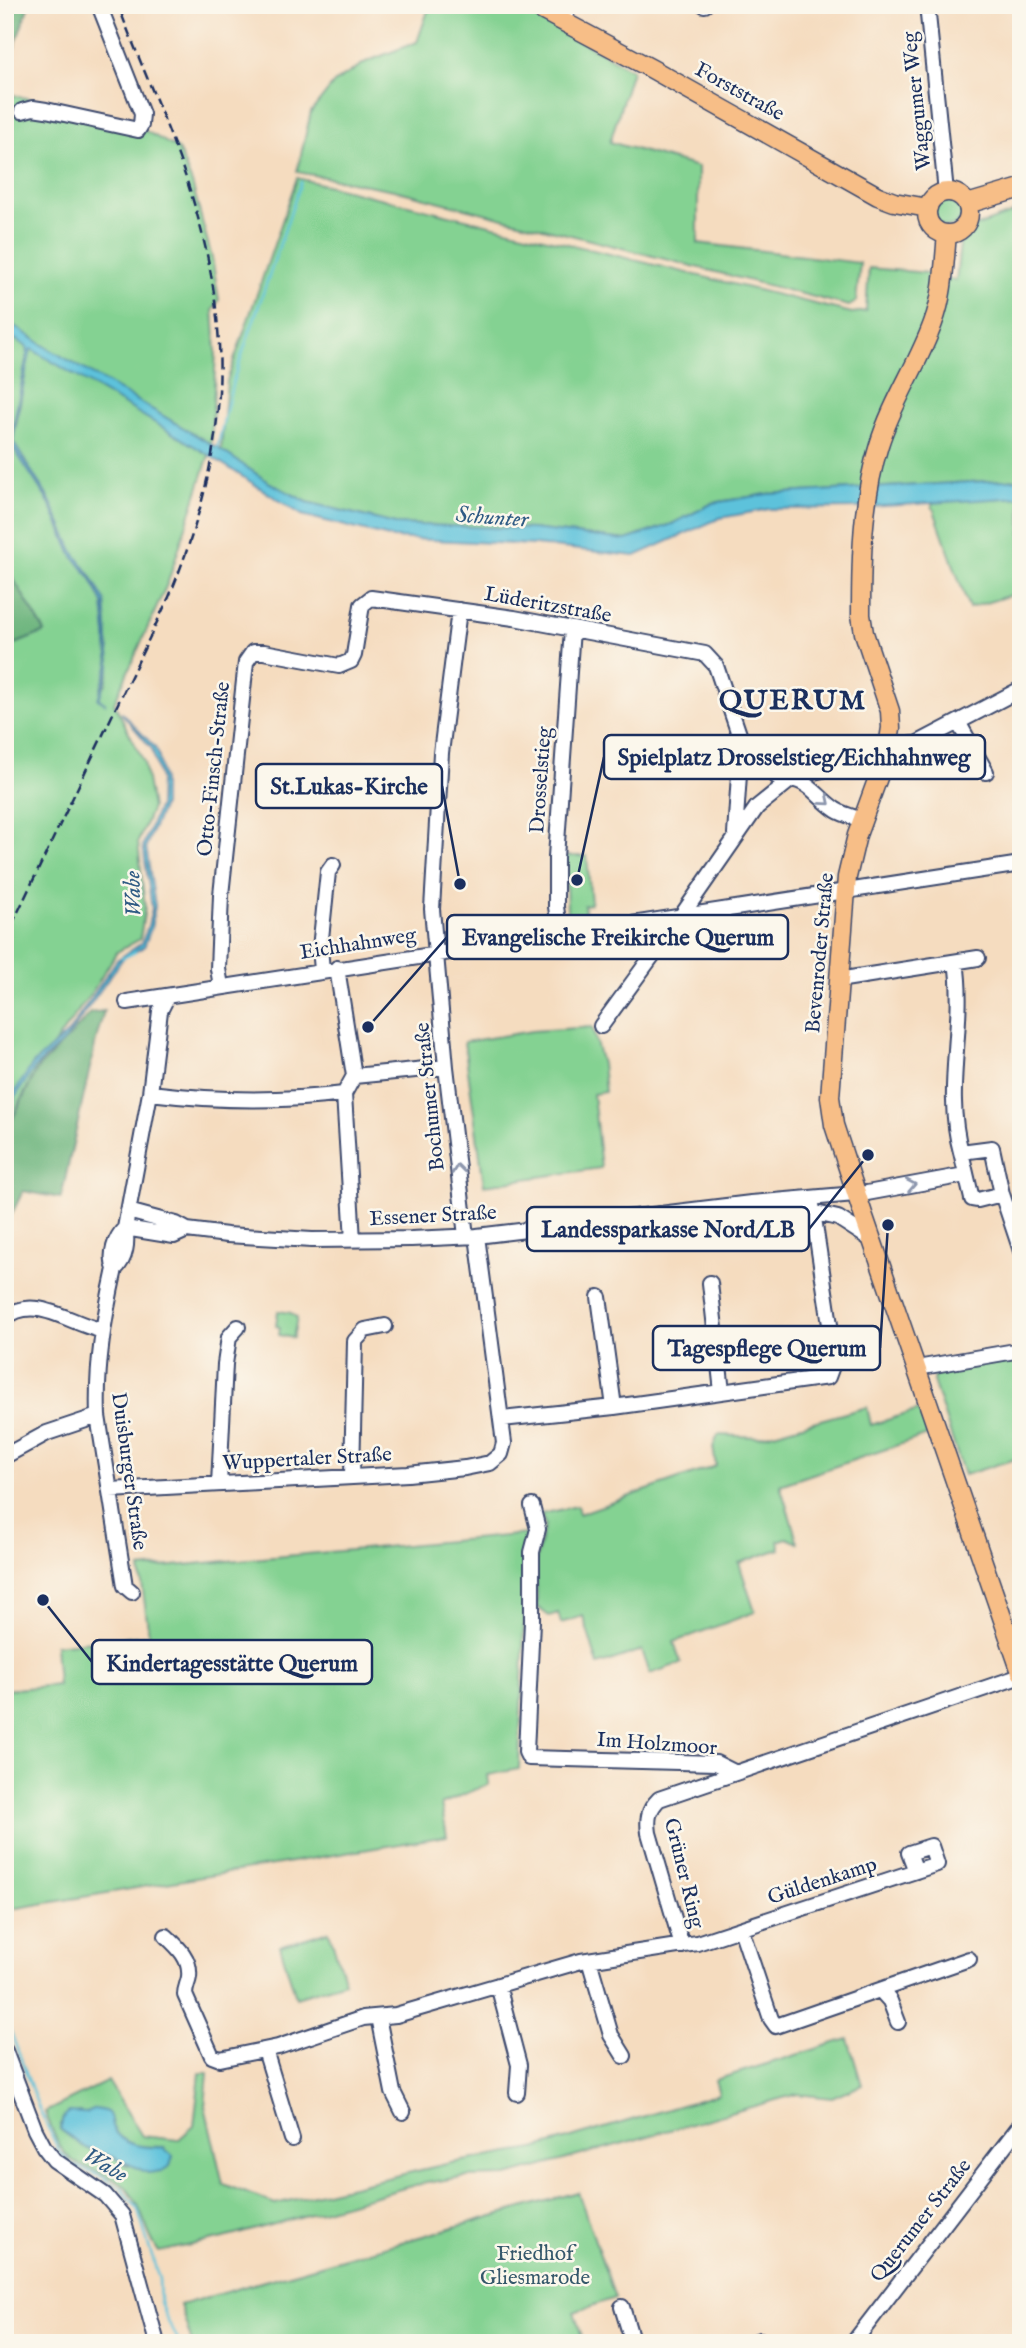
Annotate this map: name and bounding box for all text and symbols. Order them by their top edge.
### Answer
street label: Waggumer Weg [897,29,938,172]
street label: Forststraße [690,57,789,128]
water label: Schunter [455,500,530,535]
street label: Lüderitzstraße [482,581,614,630]
street label: Otto-Finsch-Straße [192,680,237,858]
district label: QUERUM [719,684,867,719]
street label: Drosselstieg [524,725,559,835]
callout: Spielplatz Drosselstieg/Eichhahnweg [604,735,985,779]
text: Spielplatz Drosselstieg/Eichhahnweg [617,744,972,773]
callout: St.Lukas-Kirche [256,764,442,808]
text: St.Lukas-Kirche [270,773,428,802]
one-way arrow [818,793,831,805]
water label: Wabe [118,870,149,918]
street label: Bevenroder Straße [800,871,841,1034]
callout: Evangelische Freikirche Querum [447,915,788,959]
street label: Eichhahnweg [298,922,419,967]
text: Evangelische Freikirche Querum [462,924,775,953]
street label: Bochumer Straße [409,1021,452,1173]
one-way arrow [451,1163,466,1174]
one-way arrow [905,1178,917,1193]
street label: Essener Straße [369,1200,498,1233]
callout: Landessparkasse Nord/LB [527,1207,809,1251]
text: Landessparkasse Nord/LB [541,1216,795,1245]
callout: Tagespflege Querum [653,1326,880,1370]
text: Tagespflege Querum [666,1335,867,1364]
street label: Duisburger Straße [104,1391,153,1552]
street label: Wuppertaler Straße [222,1442,393,1477]
callout: Kindertagesstätte Querum [92,1640,372,1684]
text: Kindertagesstätte Querum [106,1650,358,1679]
street label: Im Holzmoor [596,1727,718,1762]
street label: Grüner Ring [657,1816,710,1932]
street label: Güldenkamp [764,1851,880,1912]
water label: Wabe [78,2141,133,2190]
street label: Querumer Straße [864,2153,978,2288]
park label: Friedhof Gliesmarode [480,2241,590,2292]

